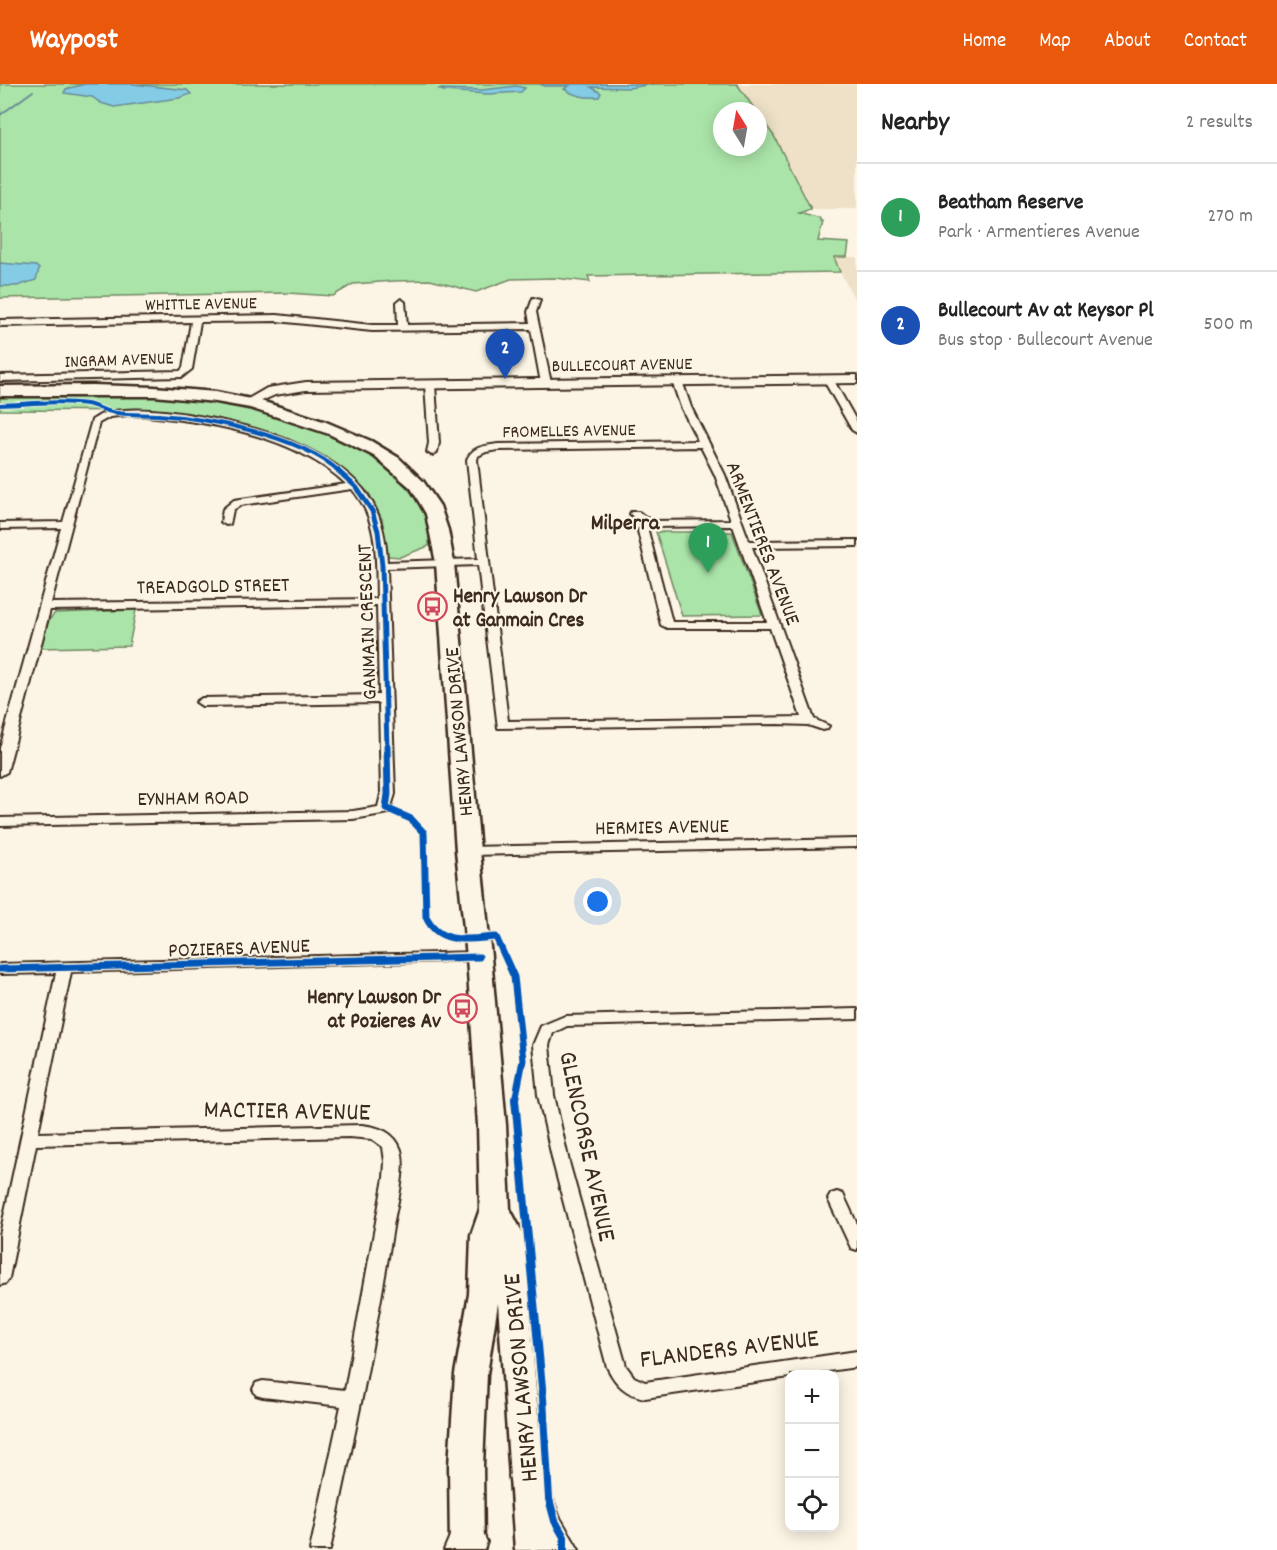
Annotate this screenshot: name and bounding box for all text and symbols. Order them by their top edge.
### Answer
text: Waypost [30,22,118,62]
text: Home [962,27,1006,57]
text: Map [1039,27,1071,57]
text: About [1104,27,1151,57]
text: Contact [1184,27,1247,57]
north arrow [713,102,767,156]
text: Nearby [881,105,949,142]
text: 2 results [1186,109,1253,137]
text: Beatham Reserve [938,188,1083,219]
text: 1 [898,203,903,231]
text: 270 m [1207,203,1253,231]
text: Park · Armentieres Avenue [938,219,1140,247]
street label: WHITTLE AVENUE [145,292,257,319]
text: Bullecourt Av at Keysor Pl [938,296,1153,327]
text: 2 [896,311,905,339]
text: 500 m [1204,311,1253,339]
text: Bus stop · Bullecourt Avenue [938,327,1153,355]
pin: 2 [486,330,524,379]
street label: INGRAM AVENUE [64,347,174,376]
street label: BULLECOURT AVENUE [552,353,693,380]
street label: FROMELLES AVENUE [502,419,636,446]
street label: ARMENTIERES AVENUE [716,458,806,631]
district label: Milperra [591,509,660,540]
pin: 1 [688,524,728,573]
street label: GANMAIN CRESCENT [351,543,387,700]
street label: TREADGOLD STREET [136,572,290,604]
place label: Henry Lawson Dr at Ganmain Cres [453,583,588,637]
bus stop icon: Henry Lawson Dr at Ganmain Cres [416,591,448,623]
street label: HENRY LAWSON DRIVE [439,646,483,817]
street label: EYNHAM ROAD [137,784,249,816]
street label: HERMIES AVENUE [595,813,730,845]
your location [583,887,612,916]
street label: POZIERES AVENUE [168,933,311,967]
place label: Henry Lawson Dr at Pozieres Av [307,984,442,1038]
bus stop icon: Henry Lawson Dr at Pozieres Av [446,992,478,1024]
street label: GLENCORSE AVENUE [547,1048,624,1246]
street label: MACTIER AVENUE [203,1093,371,1132]
street label: HENRY LAWSON DRIVE [495,1272,550,1484]
street label: FLANDERS AVENUE [638,1321,821,1380]
map controls [785,1370,839,1532]
button: + [785,1370,839,1424]
button: − [785,1424,839,1478]
button: locate [785,1478,839,1532]

